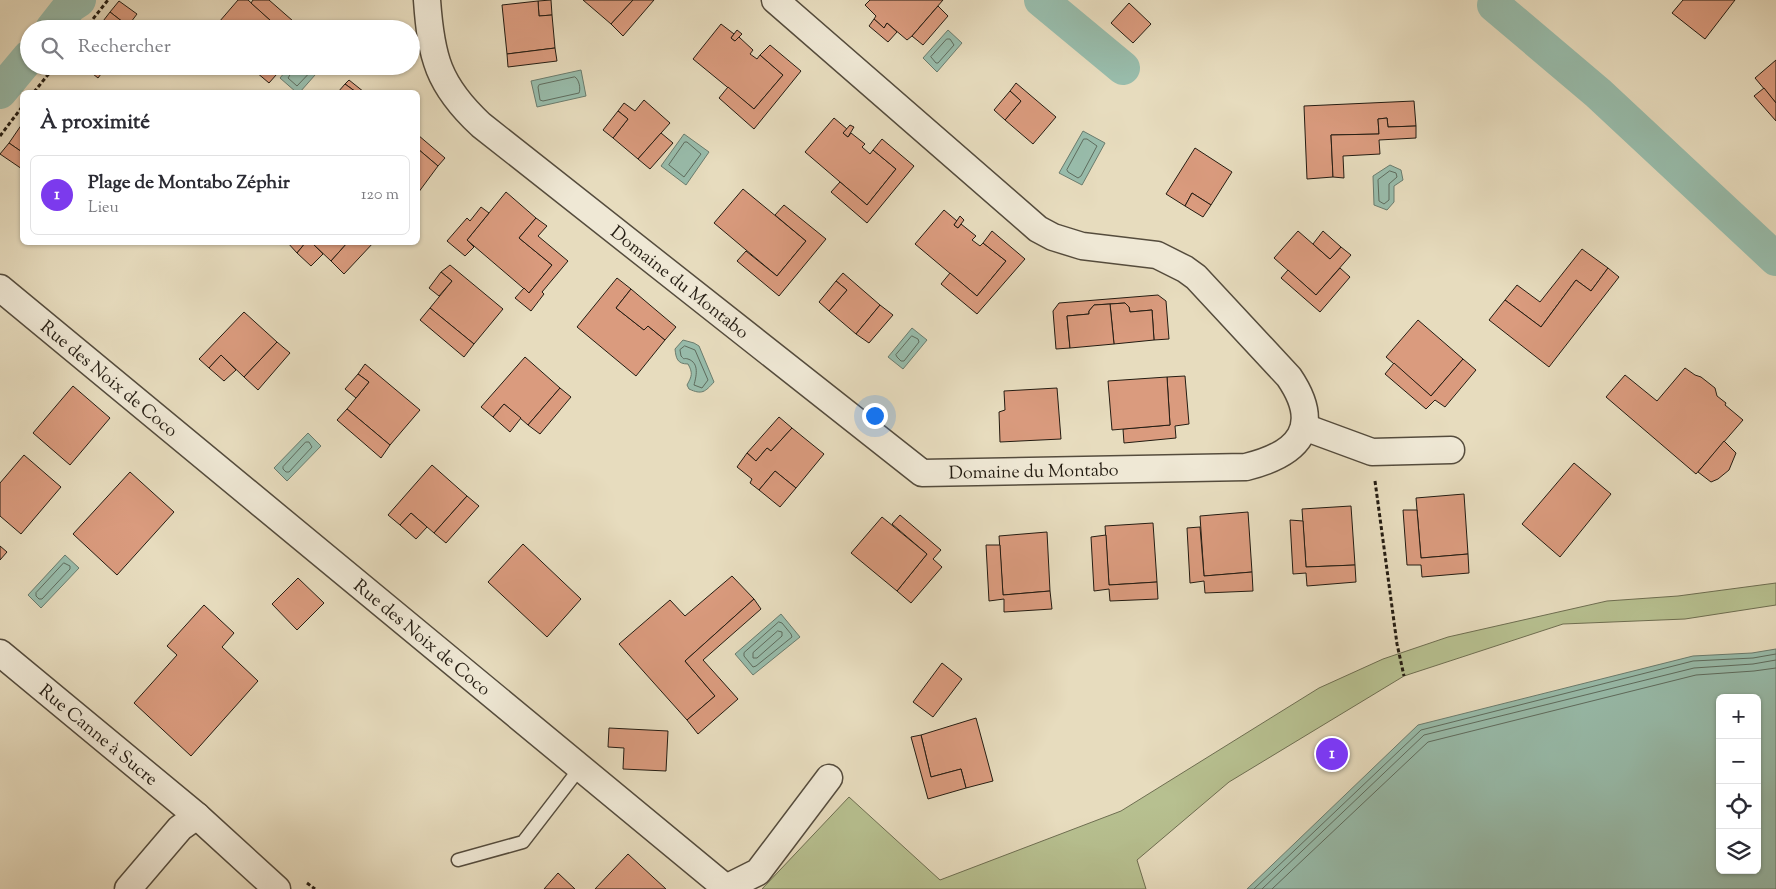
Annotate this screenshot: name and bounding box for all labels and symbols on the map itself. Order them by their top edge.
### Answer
street label: Domaine du Montabo [604,221,753,346]
street label: Rue des Noix de Coco [34,315,183,445]
your location [862,403,888,429]
street label: Domaine du Montabo [948,458,1119,488]
street label: Rue des Noix de Coco [347,574,496,703]
street label: Rue Canne à Sucre [32,679,162,793]
pin: 1 [1316,735,1348,773]

